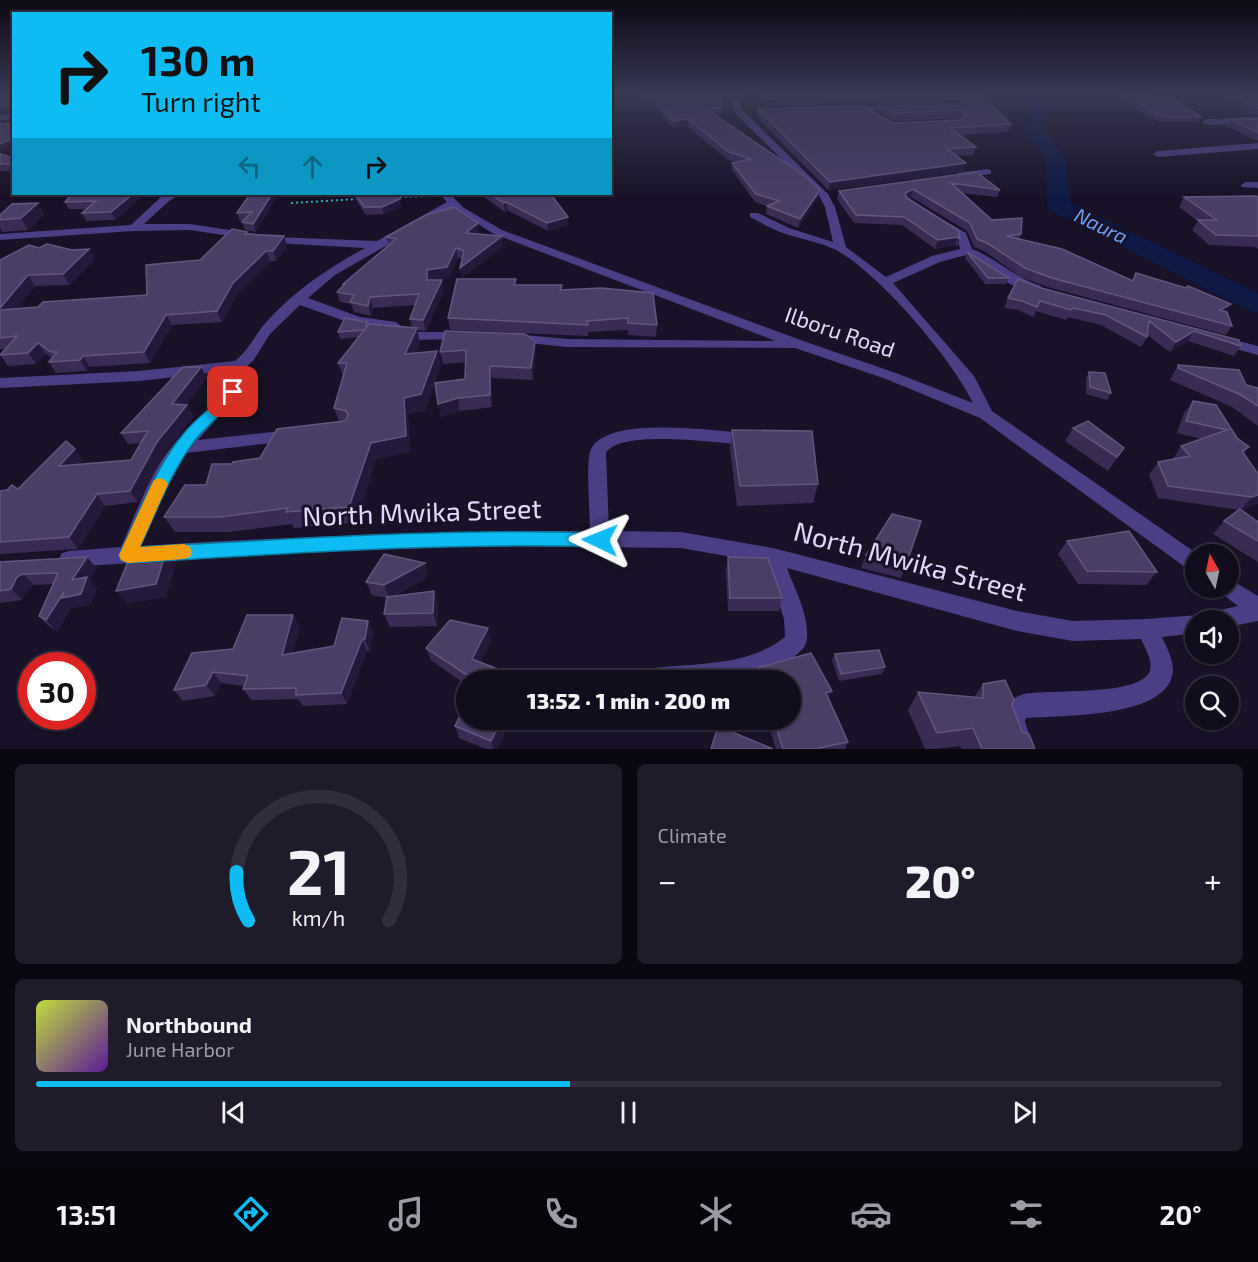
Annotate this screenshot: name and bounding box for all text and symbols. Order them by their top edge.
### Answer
text: 130 m [141,34,256,84]
icon: right [42,36,120,114]
text: Turn right [141,85,261,117]
icon: left [233,150,266,183]
icon: ahead [296,150,329,183]
icon: right [359,150,392,183]
water label: Naura [1071,202,1132,248]
street label: Ilboru Road [782,300,899,362]
pin [207,366,258,417]
icon: arrive [216,375,249,408]
street label: North Mwika Street [302,491,542,531]
position arrow [568,508,632,572]
street label: North Mwika Street [791,514,1030,607]
north arrow [1185,544,1239,598]
map controls [1185,544,1239,730]
button: sound [1185,610,1239,664]
speed limit sign: 30 [18,652,96,730]
button: search [1185,676,1239,730]
text: 13:52 · 1 min · 200 m [527,687,730,713]
text: Climate [658,823,727,847]
text: 21 [287,833,350,908]
text: 20° [905,853,976,907]
text: − [658,860,677,900]
text: + [1204,860,1222,900]
text: km/h [292,905,345,930]
text: Northbound [126,1011,252,1037]
text: June Harbor [126,1037,234,1061]
icon: previous [217,1096,250,1129]
icon: pause [612,1096,645,1129]
icon: next [1008,1096,1041,1129]
icon: directions [230,1193,272,1235]
icon: music [385,1193,427,1235]
icon: phone [540,1193,582,1235]
icon: climate [695,1193,737,1235]
icon: car [850,1193,892,1235]
icon: filters [1005,1193,1047,1235]
text: 13:51 [56,1198,117,1230]
text: 20° [1160,1198,1202,1230]

